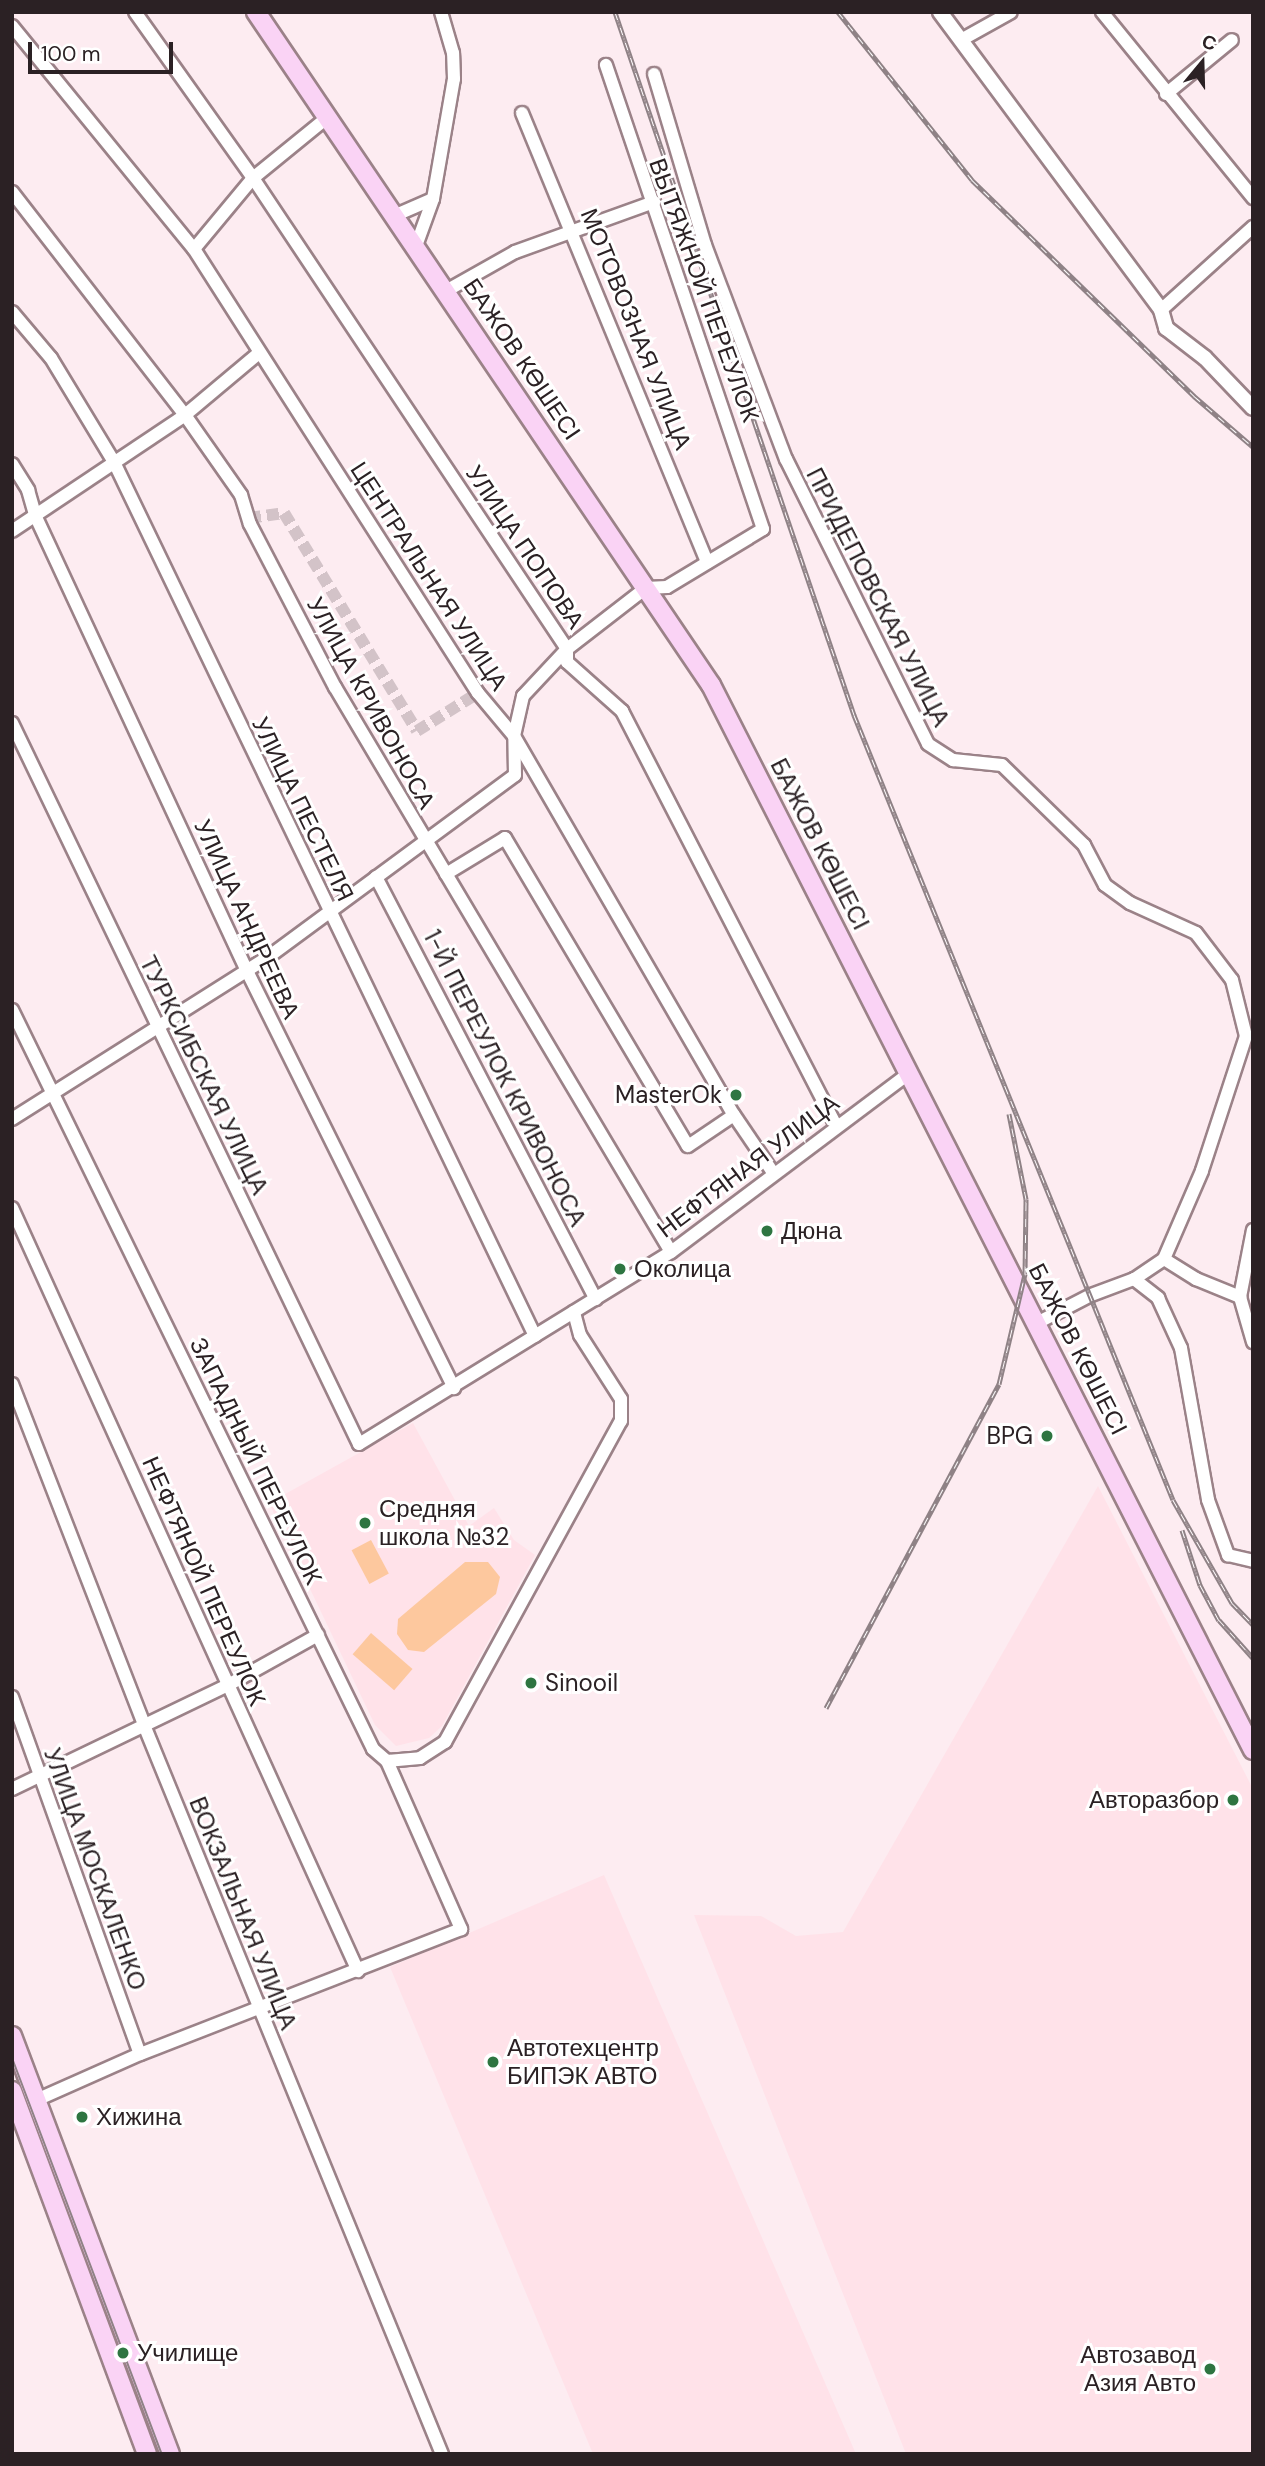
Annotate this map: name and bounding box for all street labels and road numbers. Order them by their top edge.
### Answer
street label: ВЫТЯЖНОЙ ПЕРЕУЛОК [643,154,765,426]
street label: МОТОВОЗНАЯ УЛИЦА [574,204,698,454]
street label: БАЖОВ КӨШЕСІ [457,273,587,445]
street label: ЦЕНТРАЛЬНАЯ УЛИЦА [344,456,514,696]
street label: УЛИЦА ПОПОВА [460,460,590,634]
street label: ПРИДЕПОВСКАЯ УЛИЦА [800,463,956,731]
street label: УЛИЦА КРИВОНОСА [301,592,441,814]
street label: УЛИЦА ПЕСТЕЛЯ [246,712,360,906]
street label: БАЖОВ КӨШЕСІ [764,753,876,935]
street label: УЛИЦА АНДРЕЕВА [188,815,306,1023]
street label: 1-Й ПЕРЕУЛОК КРИВОНОСА [418,925,592,1231]
street label: ТУРКСИБСКАЯ УЛИЦА [134,951,274,1199]
street label: НЕФТЯНАЯ УЛИЦА [651,1088,845,1244]
street label: БАЖОВ КӨШЕСІ [1022,1258,1134,1440]
street label: ЗАПАДНЫЙ ПЕРЕУЛОК [184,1333,328,1589]
street label: НЕФТЯНОЙ ПЕРЕУЛОК [136,1452,272,1710]
street label: УЛИЦА МОСКАЛЕНКО [38,1744,152,1994]
street label: ВОКЗАЛЬНАЯ УЛИЦА [183,1792,303,2034]

